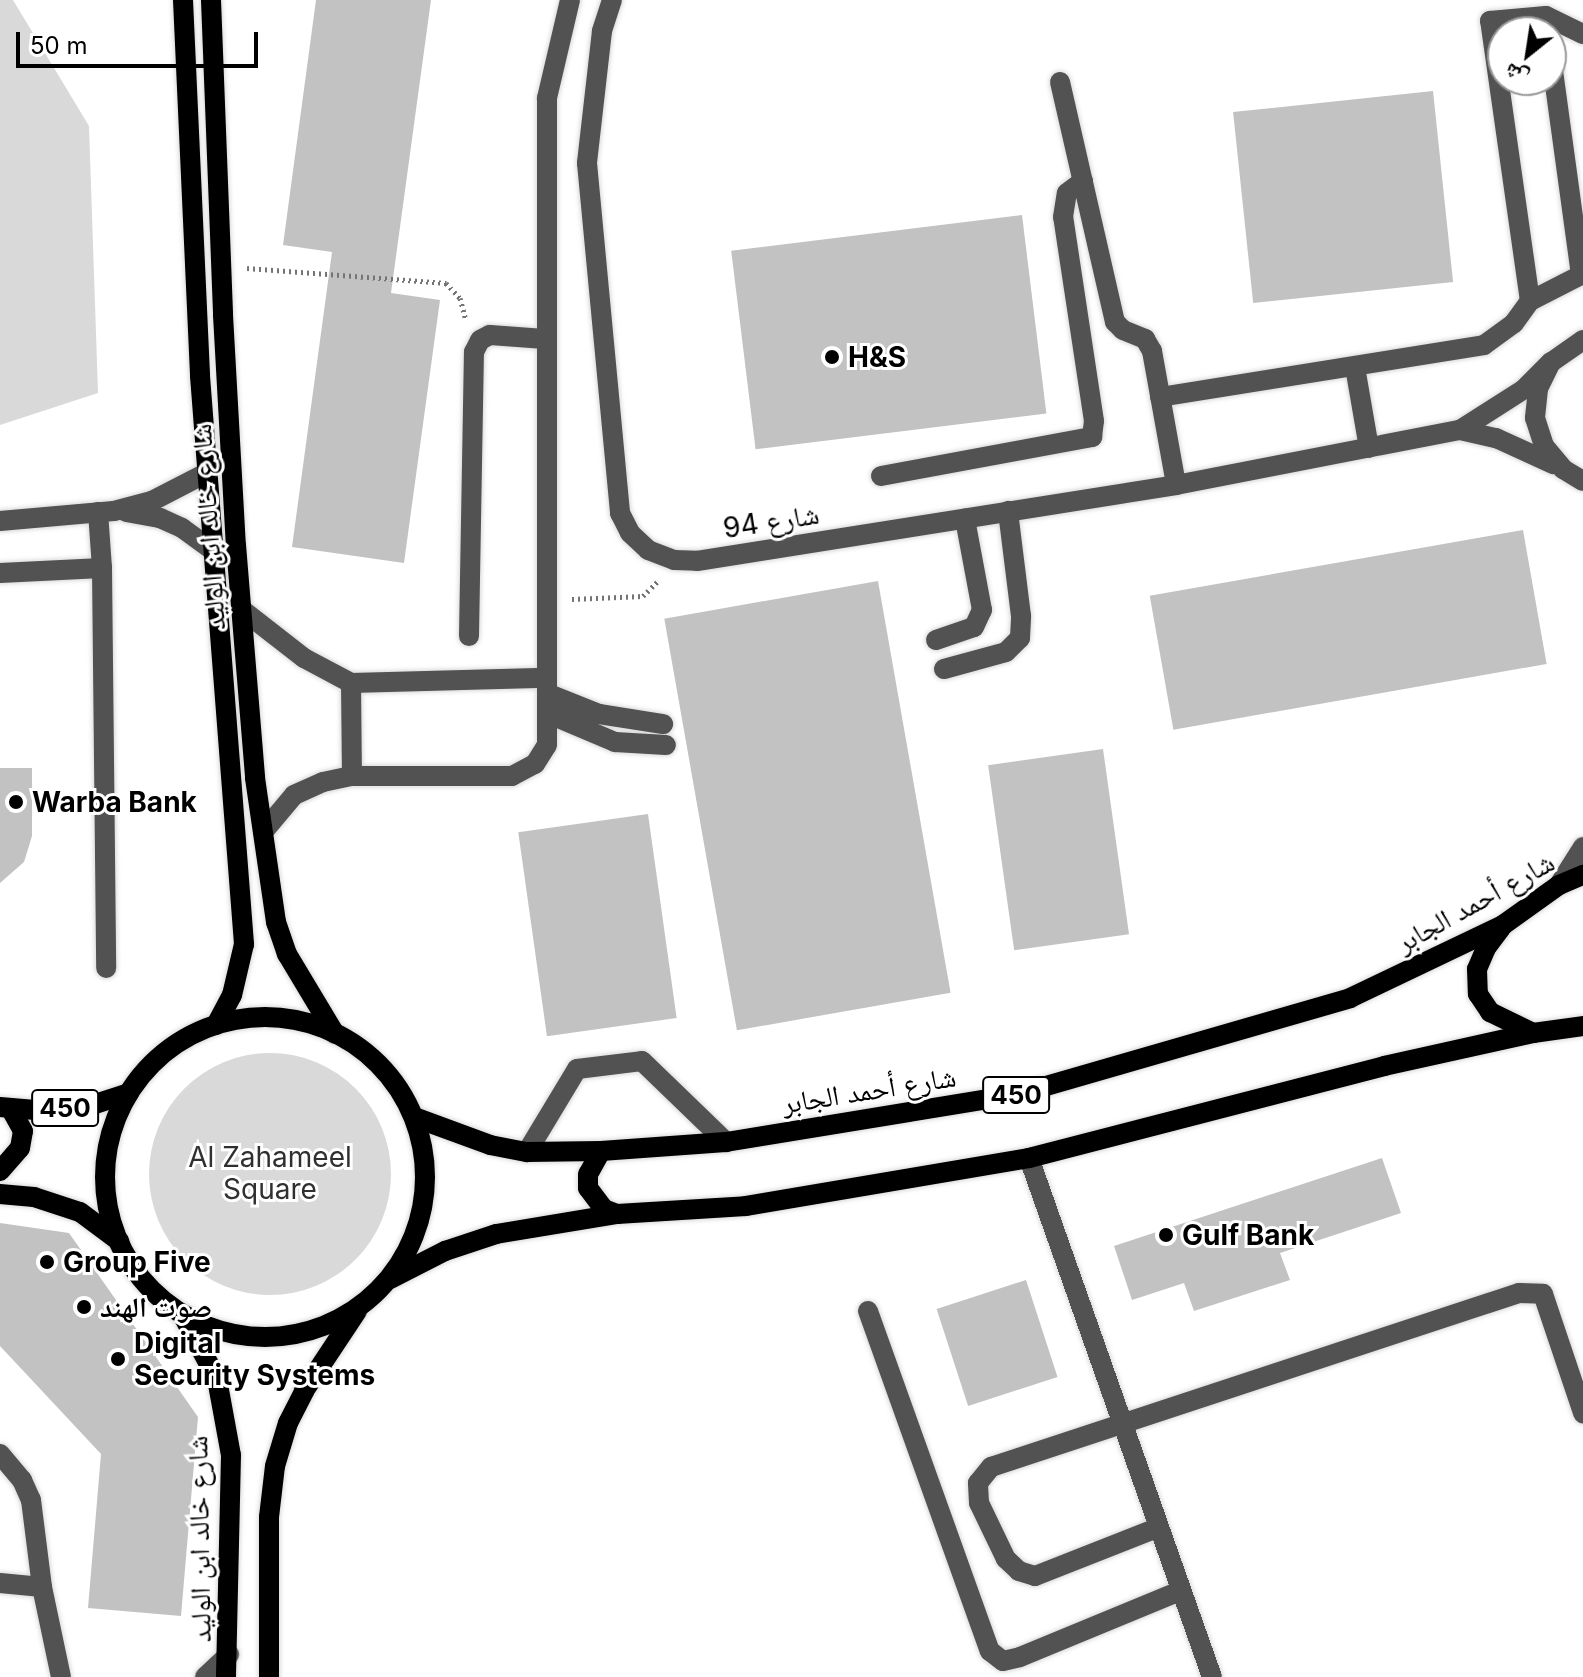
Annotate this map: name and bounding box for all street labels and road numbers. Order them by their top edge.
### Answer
street label: شارع خالد ابن الوليد [184,423,232,631]
street label: شارع 94 [721,497,821,545]
street label: شارع أحمد الجابر [1390,845,1560,959]
street label: شارع أحمد الجابر [780,1060,958,1120]
road number: 450 [982,1073,1050,1117]
road number: 450 [31,1086,99,1130]
street label: شارع خالد ابن الوليد [180,1435,218,1643]

